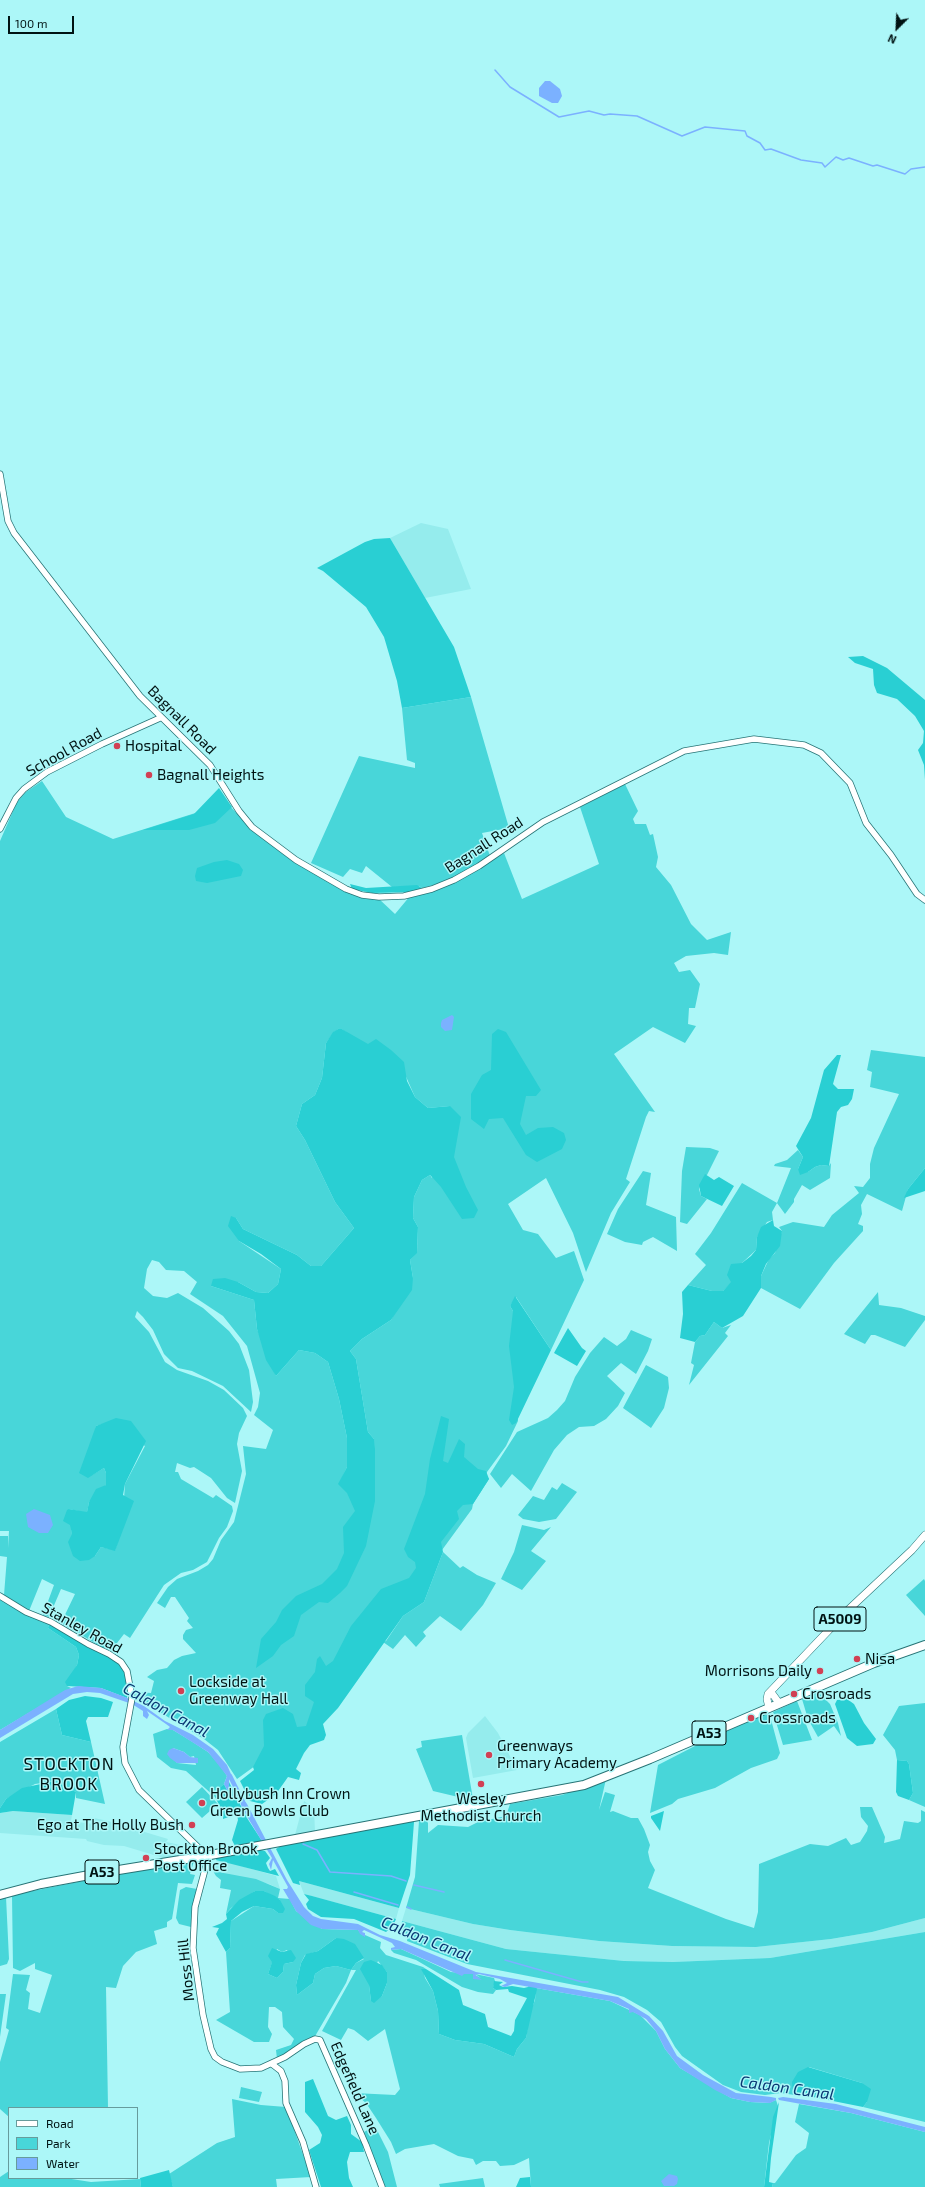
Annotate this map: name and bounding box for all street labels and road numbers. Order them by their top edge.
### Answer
street label: Bagnall Road [144,682,220,758]
street label: School Road [23,724,105,780]
street label: Bagnall Road [442,813,526,877]
street label: Stanley Road [39,1598,125,1658]
road number: A5009 [814,1607,866,1631]
road number: A53 [692,1721,726,1745]
road number: A53 [85,1860,119,1884]
street label: Moss Hill [174,1938,198,2002]
street label: Edgefield Lane [327,2039,383,2137]

